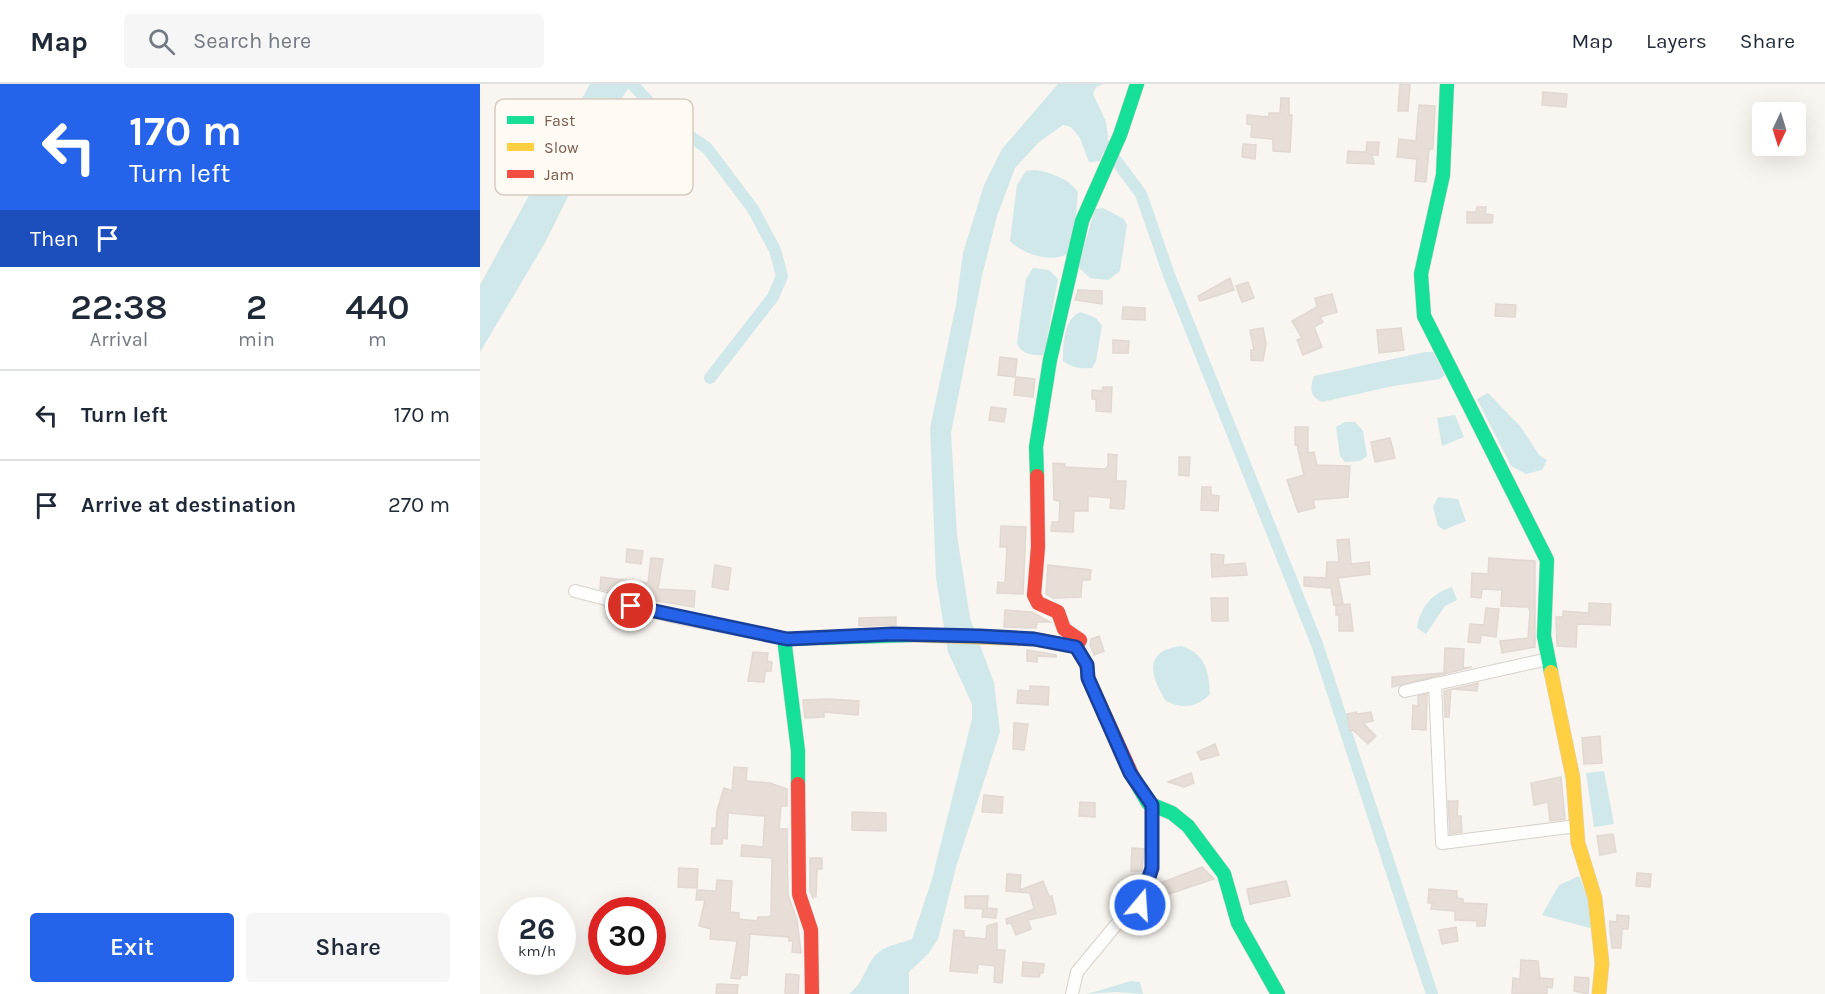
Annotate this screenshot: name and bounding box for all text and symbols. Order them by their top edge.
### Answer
search box [124,14,544,68]
text: Map [30,25,88,58]
icon: search [145,25,178,58]
text: Search here [193,28,311,54]
text: Map [1571,29,1613,53]
text: Layers [1646,29,1707,53]
text: Share [1740,29,1795,53]
legend [495,99,693,195]
north arrow [1752,102,1806,156]
map controls [1752,102,1806,156]
text: 170 m [129,106,242,156]
icon: left [30,108,108,186]
text: Fast [544,111,575,130]
text: Slow [544,138,579,157]
text: Turn left [129,157,230,189]
text: Jam [544,165,574,184]
icon: arrive [91,222,124,255]
text: Then [30,226,79,252]
text: 22:38 [70,286,168,328]
text: 2 [246,286,267,328]
text: 440 [345,286,410,328]
text: Arrival [90,328,148,351]
text: min [238,328,275,351]
text: m [368,328,387,351]
icon: left [30,399,63,432]
text: Turn left [81,402,168,428]
text: 170 m [394,402,450,428]
icon: arrive [30,489,63,522]
text: Arrive at destination [81,492,296,518]
text: 270 m [388,492,450,518]
pin [605,580,656,631]
icon: arrive [614,589,647,622]
position arrow [1108,873,1172,937]
speed limit sign: 30 [588,897,666,975]
text: 26 [519,911,555,947]
button: Exit [30,913,234,982]
button: Share [246,913,450,982]
text: km/h [518,942,556,960]

